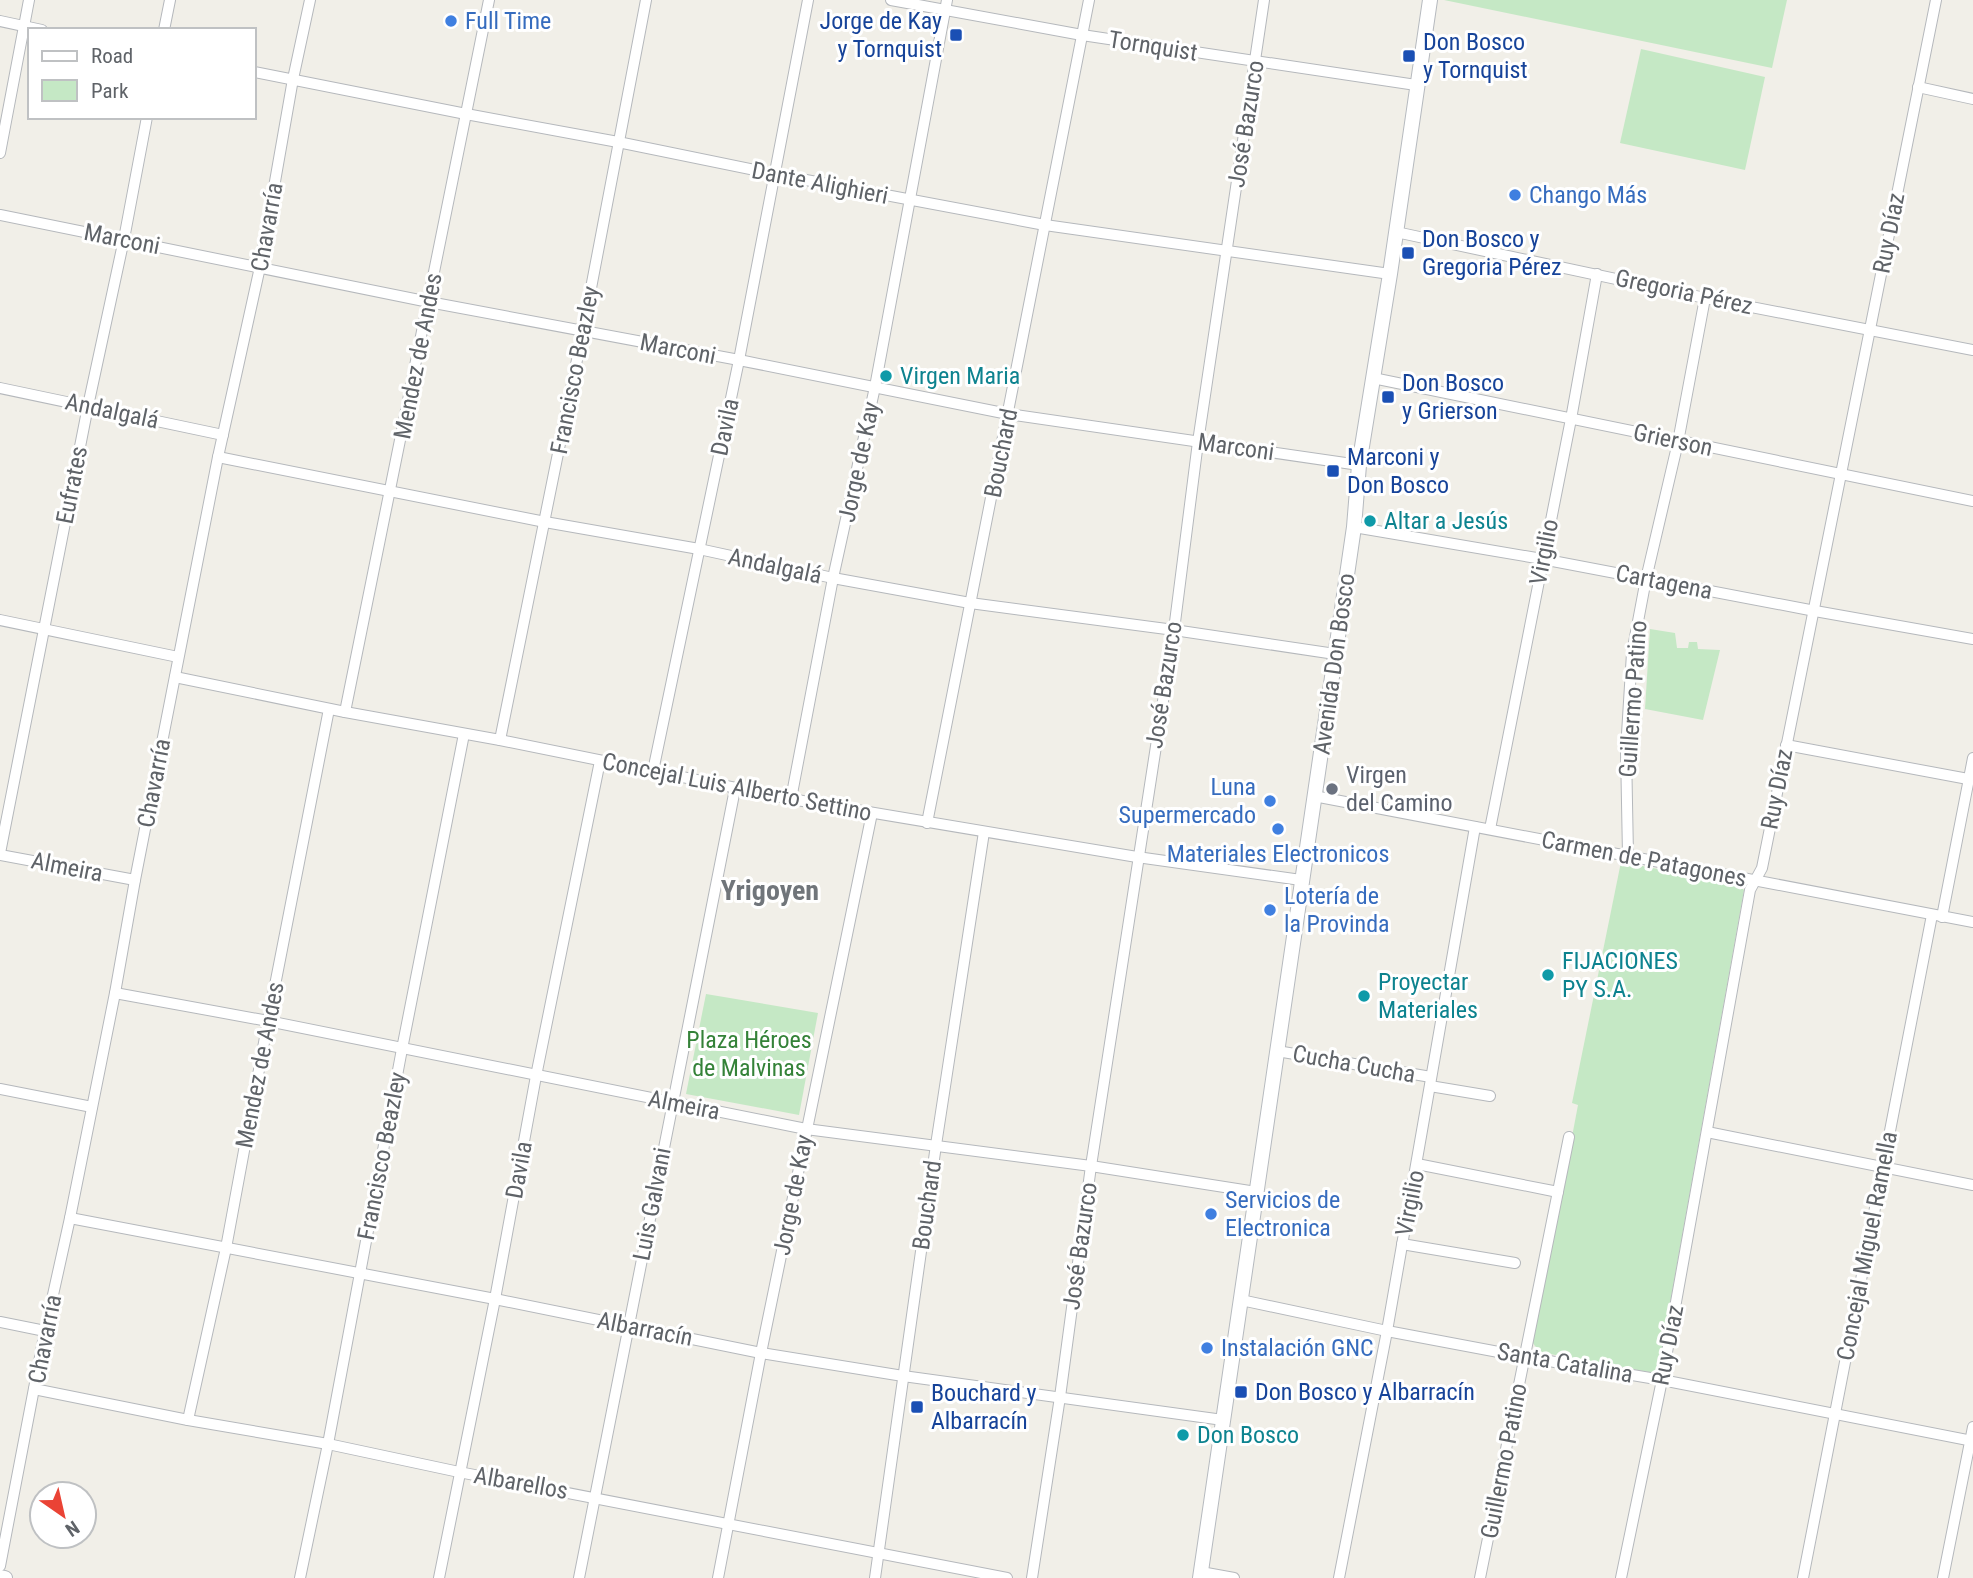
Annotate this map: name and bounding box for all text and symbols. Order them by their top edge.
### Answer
place label: Full Time [465,7,551,35]
place label: Jorge de Kay y Tornquist [820,7,942,63]
marker: Full Time [443,13,459,29]
street label: Tornquist [1107,25,1199,67]
marker: Jorge de Kay y Tornquist [948,27,964,43]
legend [28,28,256,119]
place label: Don Bosco y Tornquist [1423,28,1528,84]
text: Road [91,44,133,68]
marker: Don Bosco y Tornquist [1401,48,1417,64]
street label: José Bazurco [1222,58,1270,190]
text: Park [91,79,129,103]
street label: Dante Alighieri [749,156,891,210]
street label: Chavarría [245,180,289,274]
place label: Chango Más [1529,181,1647,209]
marker: Chango Más [1507,187,1523,203]
street label: Ruy Díaz [1868,190,1910,276]
street label: Marconi [82,218,162,260]
place label: Don Bosco y Gregoria Pérez [1422,225,1562,281]
marker: Don Bosco y Gregoria Pérez [1400,245,1416,261]
street label: Gregoria Pérez [1613,264,1755,320]
street label: Mendez de Andes [388,271,448,441]
street label: Francisco Beazley [545,284,605,456]
street label: Marconi [638,328,718,370]
place label: Virgen Maria [900,362,1020,390]
marker: Virgen Maria [878,368,894,384]
place label: Don Bosco y Grierson [1402,369,1504,425]
street label: Andalgalá [63,387,161,435]
marker: Don Bosco y Grierson [1380,389,1396,405]
street label: Davila [705,396,745,458]
street label: Jorge de Kay [833,399,885,525]
street label: Bouchard [979,406,1023,500]
street label: Grierson [1631,418,1715,462]
street label: Marconi [1196,428,1276,466]
place label: Marconi y Don Bosco [1347,443,1449,499]
street label: Eufrates [51,444,93,526]
marker: Marconi y Don Bosco [1325,463,1341,479]
place label: Altar a Jesús [1384,507,1508,535]
marker: Altar a Jesús [1362,513,1378,529]
street label: Virgilio [1524,517,1564,587]
street label: Andalgalá [726,542,824,590]
street label: Cartagena [1613,559,1715,605]
street label: Avenida Don Bosco [1307,572,1361,756]
street label: José Bazurco [1140,619,1188,751]
street label: Guillermo Patino [1614,619,1652,779]
street label: Chavarría [132,736,176,830]
street label: Ruy Díaz [1756,746,1798,832]
street label: Concejal Luis Alberto Settino [600,747,874,827]
place label: Virgen del Camino [1346,761,1453,817]
place label: Luna Supermercado [1119,773,1256,829]
marker: Virgen del Camino [1324,781,1340,797]
marker: Luna Supermercado [1262,793,1278,809]
marker: Materiales Electronicos [1270,821,1286,837]
street label: Carmen de Patagones [1539,825,1749,893]
place label: Materiales Electronicos [1167,840,1389,868]
street label: Almeira [29,846,105,888]
district label: Yrigoyen [721,874,819,907]
place label: Lotería de la Provinda [1284,882,1390,938]
marker: Lotería de la Provinda [1262,902,1278,918]
place label: FIJACIONES PY S.A. [1562,947,1678,1003]
marker: FIJACIONES PY S.A. [1540,967,1556,983]
place label: Proyectar Materiales [1378,968,1478,1024]
street label: Mendez de Andes [230,980,290,1150]
marker: Proyectar Materiales [1356,988,1372,1004]
park label: Plaza Héroes de Malvinas [686,1026,812,1082]
street label: Cucha Cucha [1290,1039,1418,1089]
street label: Francisco Beazley [352,1070,412,1242]
street label: Almeira [646,1084,722,1126]
street label: Concejal Miguel Ramella [1831,1129,1903,1363]
street label: Jorge de Kay [768,1132,818,1258]
street label: Davila [500,1139,538,1201]
street label: Luis Galvani [627,1145,677,1263]
street label: Bouchard [907,1159,947,1251]
street label: Virgilio [1390,1168,1430,1238]
street label: José Bazurco [1057,1181,1103,1311]
place label: Servicios de Electronica [1225,1186,1340,1242]
marker: Servicios de Electronica [1203,1206,1219,1222]
street label: Chavarría [23,1292,67,1386]
street label: Ruy Díaz [1647,1302,1689,1388]
street label: Albarracín [595,1306,695,1352]
place label: Instalación GNC [1221,1334,1374,1362]
street label: Santa Catalina [1495,1337,1635,1389]
marker: Instalación GNC [1199,1340,1215,1356]
place label: Don Bosco y Albarracín [1255,1378,1475,1406]
place label: Bouchard y Albarracín [931,1379,1036,1435]
street label: Guillermo Patino [1475,1381,1533,1541]
marker: Don Bosco y Albarracín [1233,1384,1249,1400]
marker: Bouchard y Albarracín [909,1399,925,1415]
place label: Don Bosco [1197,1421,1299,1449]
marker: Don Bosco [1175,1427,1191,1443]
street label: Albarellos [472,1461,570,1505]
north arrow [28,1480,98,1550]
text: N [61,1516,83,1541]

